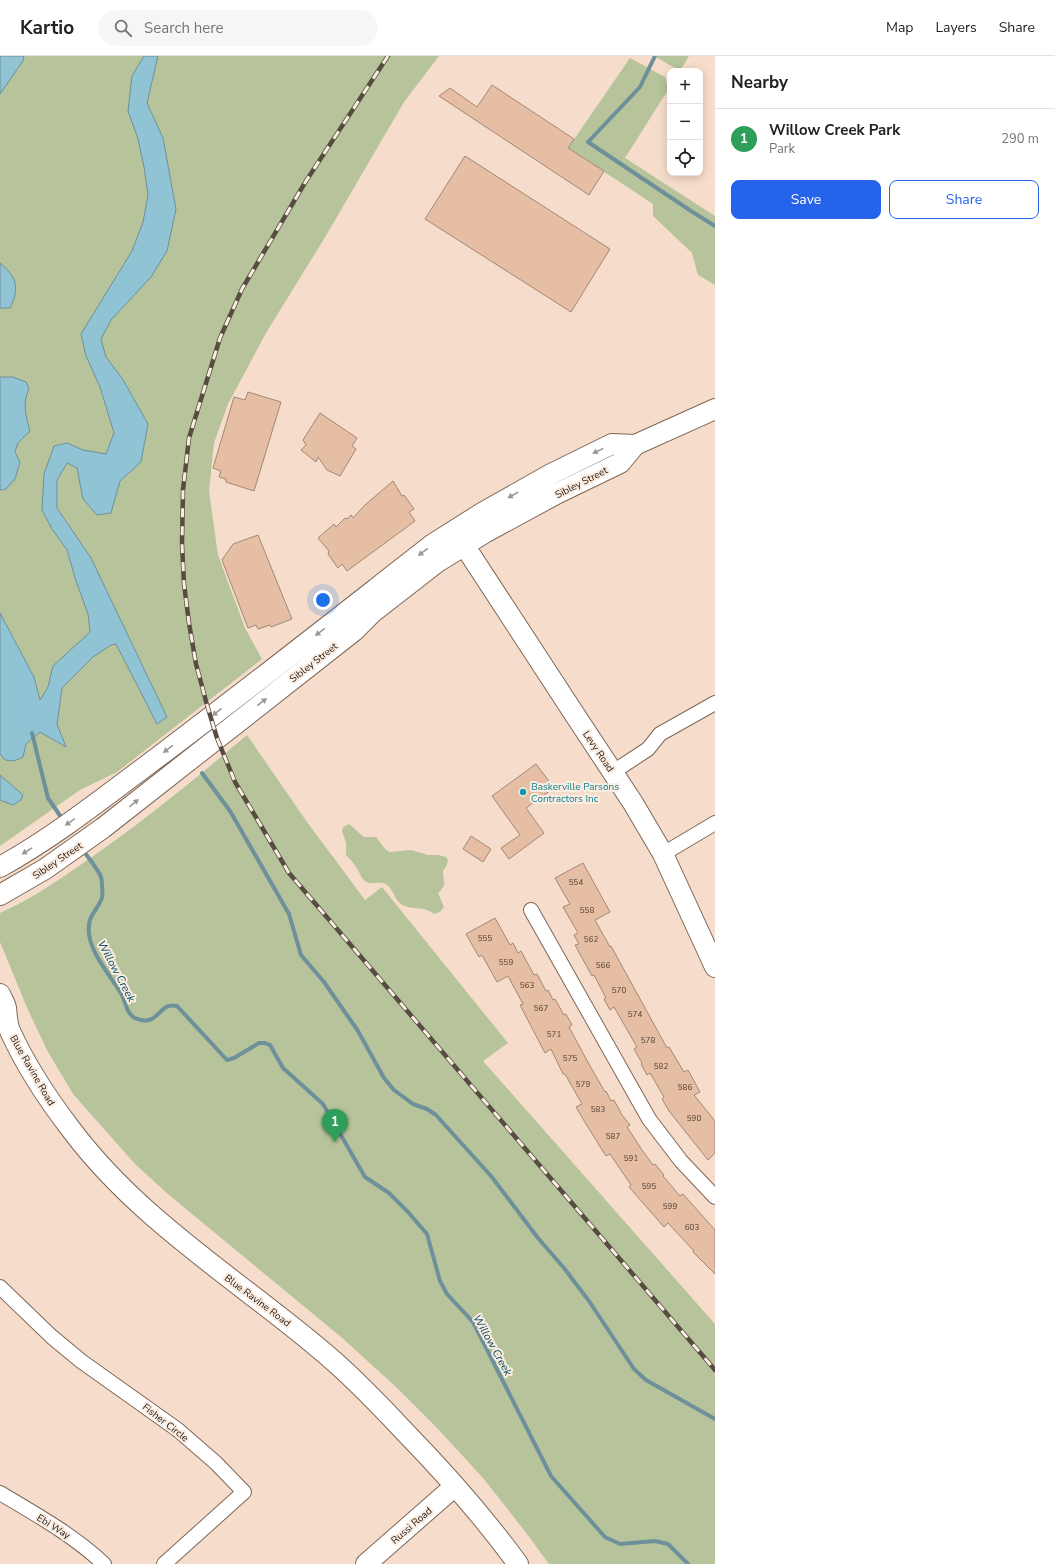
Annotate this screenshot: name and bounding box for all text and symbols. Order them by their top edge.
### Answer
search box [98,10,378,46]
text: Kartio [20,15,74,41]
icon: search [112,17,134,39]
text: Search here [144,18,224,38]
text: Map [886,18,913,37]
text: Layers [935,18,977,37]
text: Share [999,18,1035,37]
map controls [667,68,703,176]
button: + [667,68,703,104]
text: Nearby [731,71,788,94]
button: − [667,104,703,140]
text: Willow Creek Park [769,120,900,140]
text: 1 [740,130,748,148]
text: 290 m [1001,130,1039,148]
button: locate [667,140,703,176]
text: Park [769,140,795,158]
button: Save [731,180,881,219]
button: Share [889,180,1039,219]
one-way arrow [592,448,603,454]
street label: Sibley Street [553,463,611,502]
one-way arrow [507,492,519,499]
one-way arrow [417,548,428,557]
your location [313,590,333,610]
one-way arrow [314,628,325,636]
street label: Sibley Street [287,639,341,686]
one-way arrow [257,698,268,706]
one-way arrow [212,708,223,716]
street label: Levy Road [579,728,617,775]
one-way arrow [163,745,173,753]
place label: Baskerville Parsons Contractors Inc [531,780,619,806]
marker: Baskerville Parsons Contractors Inc [518,787,528,797]
one-way arrow [128,799,139,808]
one-way arrow [65,818,76,826]
street label: Sibley Street [30,839,86,883]
one-way arrow [21,847,32,855]
house number: 554 [569,877,583,888]
house number: 558 [580,905,594,916]
house number: 555 [478,933,492,944]
house number: 562 [584,934,598,945]
water label: Willow Creek [94,938,139,1005]
house number: 559 [499,957,513,968]
house number: 566 [596,960,610,971]
house number: 563 [520,980,534,991]
house number: 570 [612,985,626,996]
house number: 567 [534,1003,548,1014]
house number: 574 [628,1009,642,1020]
house number: 571 [547,1029,561,1040]
street label: Blue Ravine Road [6,1033,58,1109]
house number: 578 [641,1035,655,1046]
house number: 575 [563,1053,577,1064]
house number: 582 [654,1061,668,1072]
house number: 579 [576,1079,590,1090]
house number: 586 [678,1082,692,1093]
house number: 583 [591,1104,605,1115]
pin: 1 [322,1109,348,1142]
house number: 590 [687,1113,701,1124]
house number: 587 [606,1131,620,1142]
house number: 591 [624,1153,638,1164]
house number: 595 [642,1181,656,1192]
house number: 599 [663,1201,677,1212]
house number: 603 [685,1222,699,1233]
street label: Blue Ravine Road [221,1271,293,1330]
water label: Willow Creek [470,1312,516,1379]
street label: Fisher Circle [139,1400,191,1445]
street label: Russi Road [388,1504,435,1547]
street label: Ebi Way [34,1511,74,1543]

